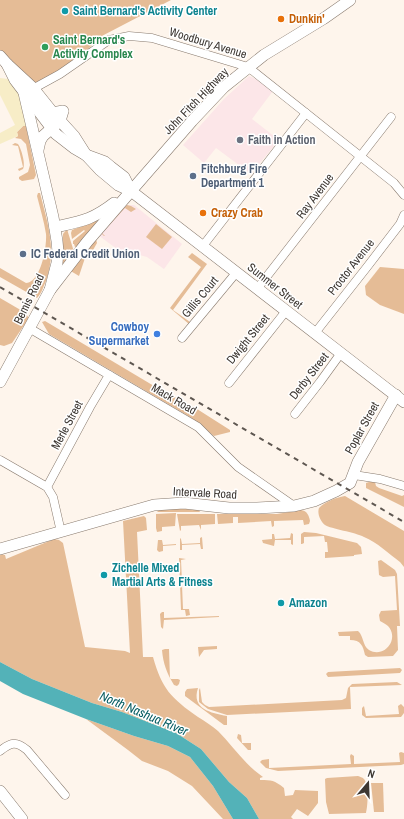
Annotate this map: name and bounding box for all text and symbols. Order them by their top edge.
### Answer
place label: Saint Bernard's Activity Center [73,3,217,19]
marker: Saint Bernard's Activity Center [60,6,70,16]
place label: Dunkin' [289,11,325,27]
marker: Dunkin' [276,14,286,24]
street label: Woodbury Avenue [167,24,249,62]
place label: Saint Bernard's Activity Complex [53,32,133,62]
marker: Saint Bernard's Activity Complex [40,42,50,52]
street label: John Fitch Highway [160,64,232,138]
place label: Faith in Action [248,132,316,148]
marker: Faith in Action [235,135,245,145]
place label: Fitchburg Fire Department 1 [201,161,268,191]
street label: Ray Avenue [293,170,337,222]
marker: Fitchburg Fire Department 1 [188,171,198,181]
place label: Crazy Crab [211,205,263,221]
marker: Crazy Crab [198,208,208,218]
street label: Proctor Avenue [324,236,378,298]
place label: IC Federal Credit Union [31,246,140,262]
marker: IC Federal Credit Union [18,249,28,259]
street label: Summer Street [244,259,306,313]
street label: Bemis Road [10,271,48,327]
street label: Gillis Court [178,273,222,321]
street label: Dwight Street [223,311,273,367]
place label: Cowboy Supermarket [89,319,150,349]
marker: Cowboy Supermarket [152,329,162,339]
street label: Derby Street [286,349,332,403]
street label: Mack Road [148,380,200,418]
street label: Merle Street [47,397,87,452]
street label: Poplar Street [341,399,383,457]
street label: Intervale Road [173,483,237,503]
place label: Zichelle Mixed Martial Arts & Fitness [112,560,213,590]
marker: Zichelle Mixed Martial Arts & Fitness [99,570,109,580]
place label: Amazon [289,595,327,611]
marker: Amazon [276,598,286,608]
water label: North Nashua River [97,687,191,740]
north arrow [348,763,388,803]
text: N [366,766,377,781]

